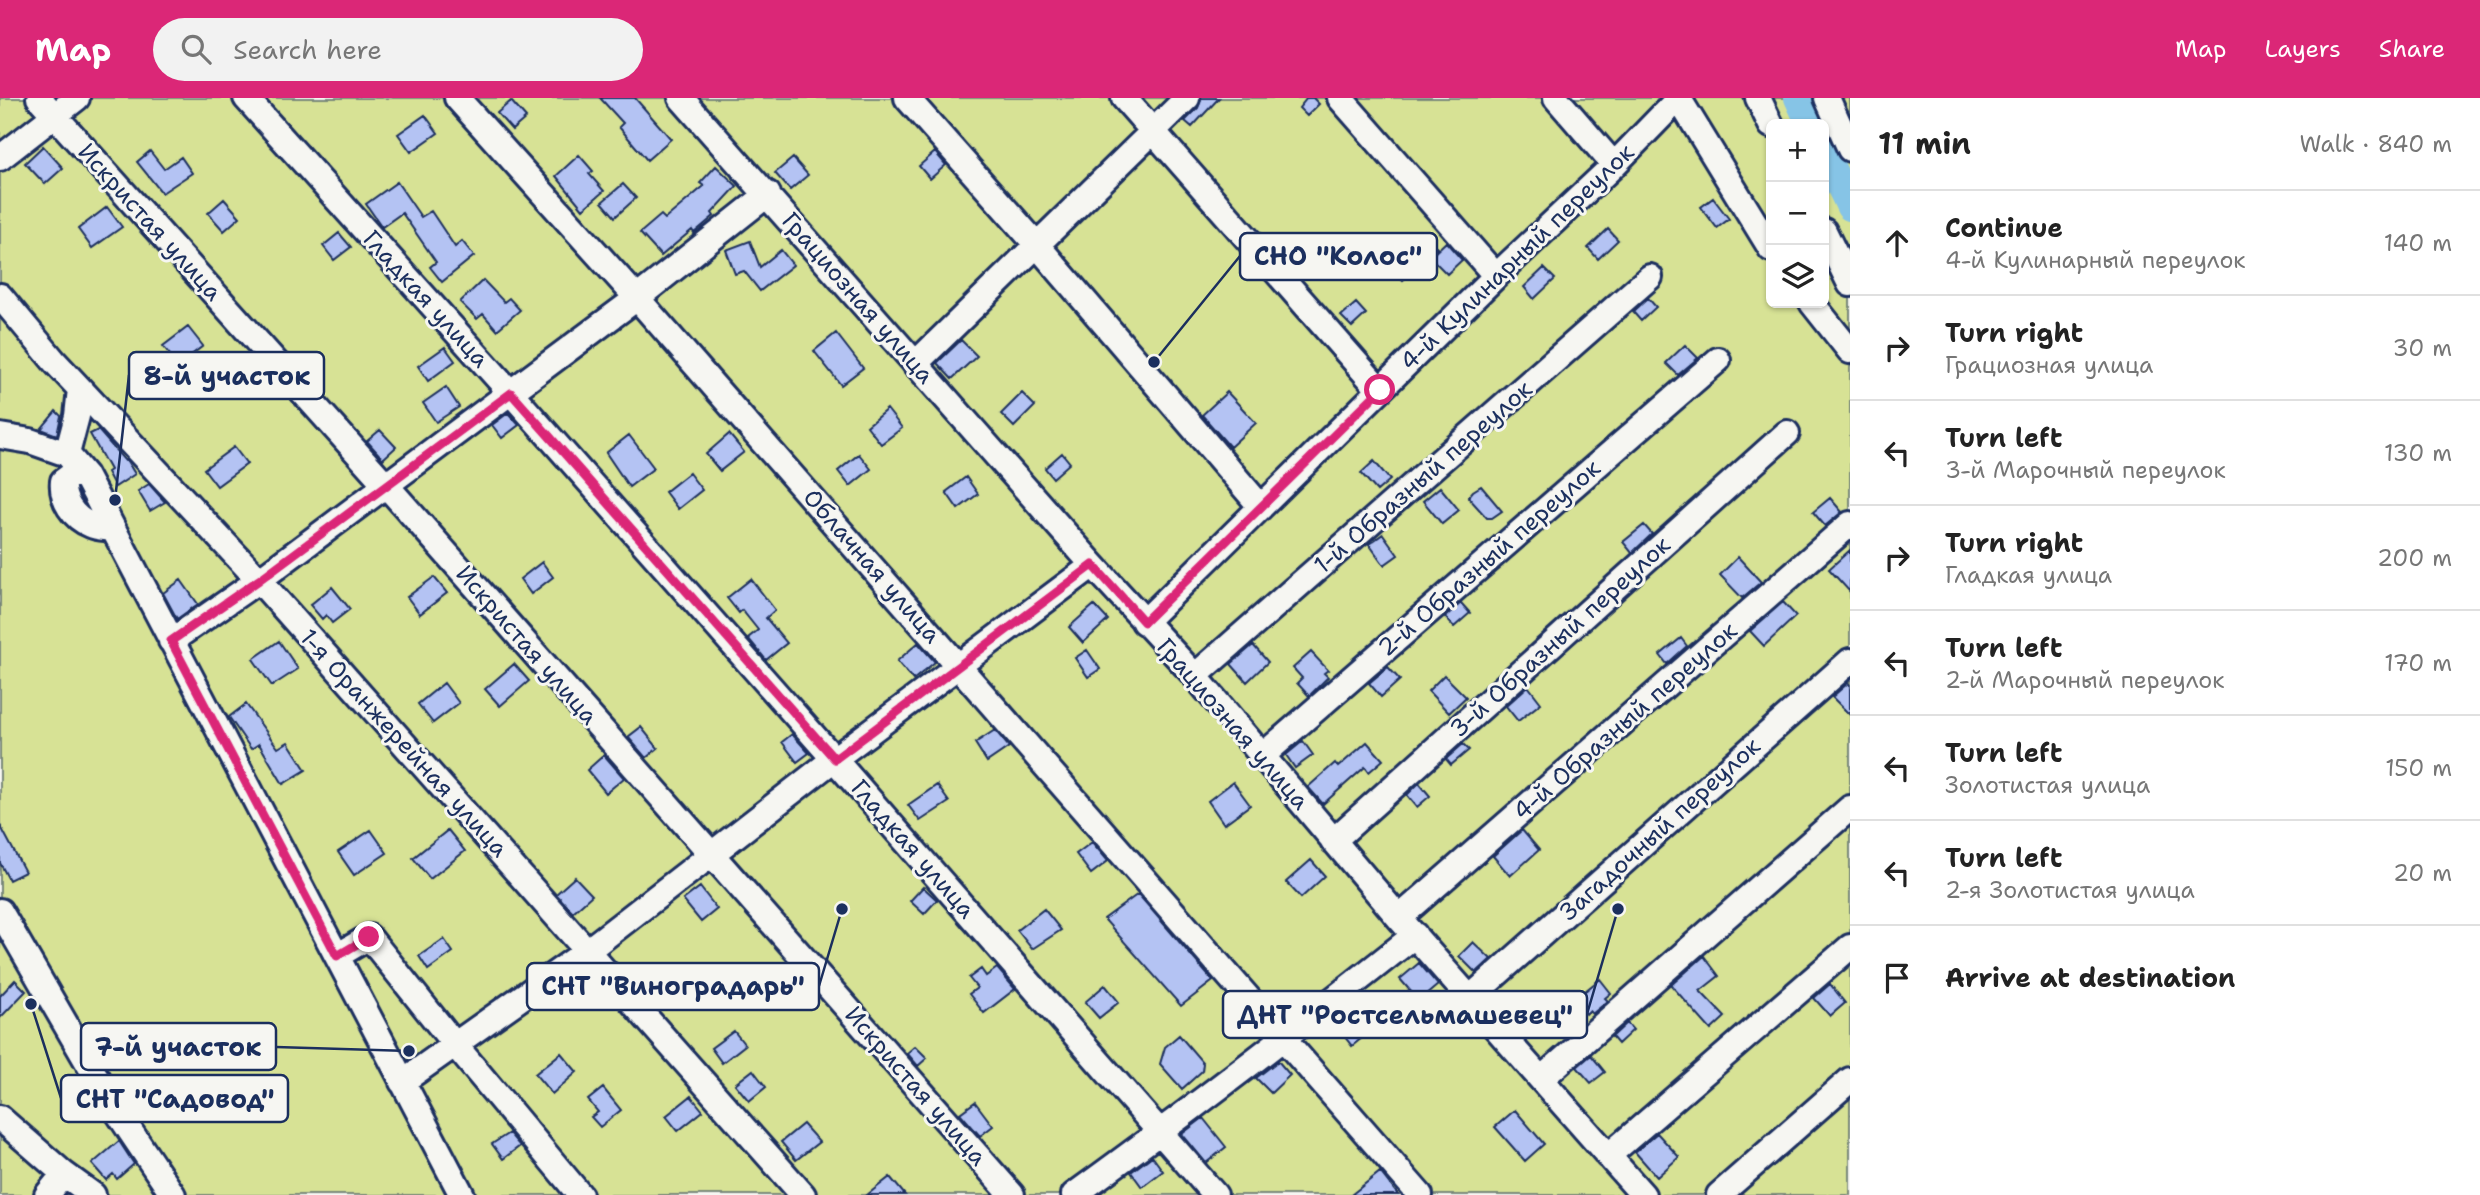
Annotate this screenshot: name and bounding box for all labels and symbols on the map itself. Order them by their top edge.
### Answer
street label: Искристая улица [71,136,229,308]
street label: 4-й Кулинарный переулок [1393,136,1641,377]
street label: Грациозная улица [775,205,941,391]
street label: Гладкая улица [356,223,496,375]
callout: СНО "Колос" [1240,233,1437,280]
text: СНО "Колос" [1254,238,1422,273]
callout: 8-й участок [129,352,324,399]
text: 8-й участок [143,358,311,393]
street label: 1-й Образный переулок [1307,373,1539,581]
route start [1364,374,1395,405]
street label: 2-й Образный переулок [1371,452,1607,664]
street label: Облачная улица [796,482,948,650]
street label: 3-й Образный переулок [1443,529,1677,745]
street label: Искристая улица [449,558,605,732]
street label: 4-й Образный переулок [1506,615,1744,827]
street label: 1-я Оранжерейная улица [293,622,515,864]
street label: Грациозная улица [1150,631,1316,817]
street label: Загадочный переулок [1553,730,1767,928]
street label: Гладкая улица [844,773,982,925]
route end [353,921,384,952]
callout: СНТ "Виноградарь" [527,963,819,1010]
text: СНТ "Виноградарь" [541,968,805,1003]
callout: ДНТ "Ростсельмашевец" [1223,991,1587,1038]
text: ДНТ "Ростсельмашевец" [1237,997,1573,1032]
street label: Искристая улица [838,999,994,1173]
callout: 7-й участок [81,1023,276,1070]
text: 7-й участок [94,1029,262,1064]
callout: СНТ "Садовод" [61,1075,288,1122]
text: СНТ "Садовод" [76,1081,274,1116]

